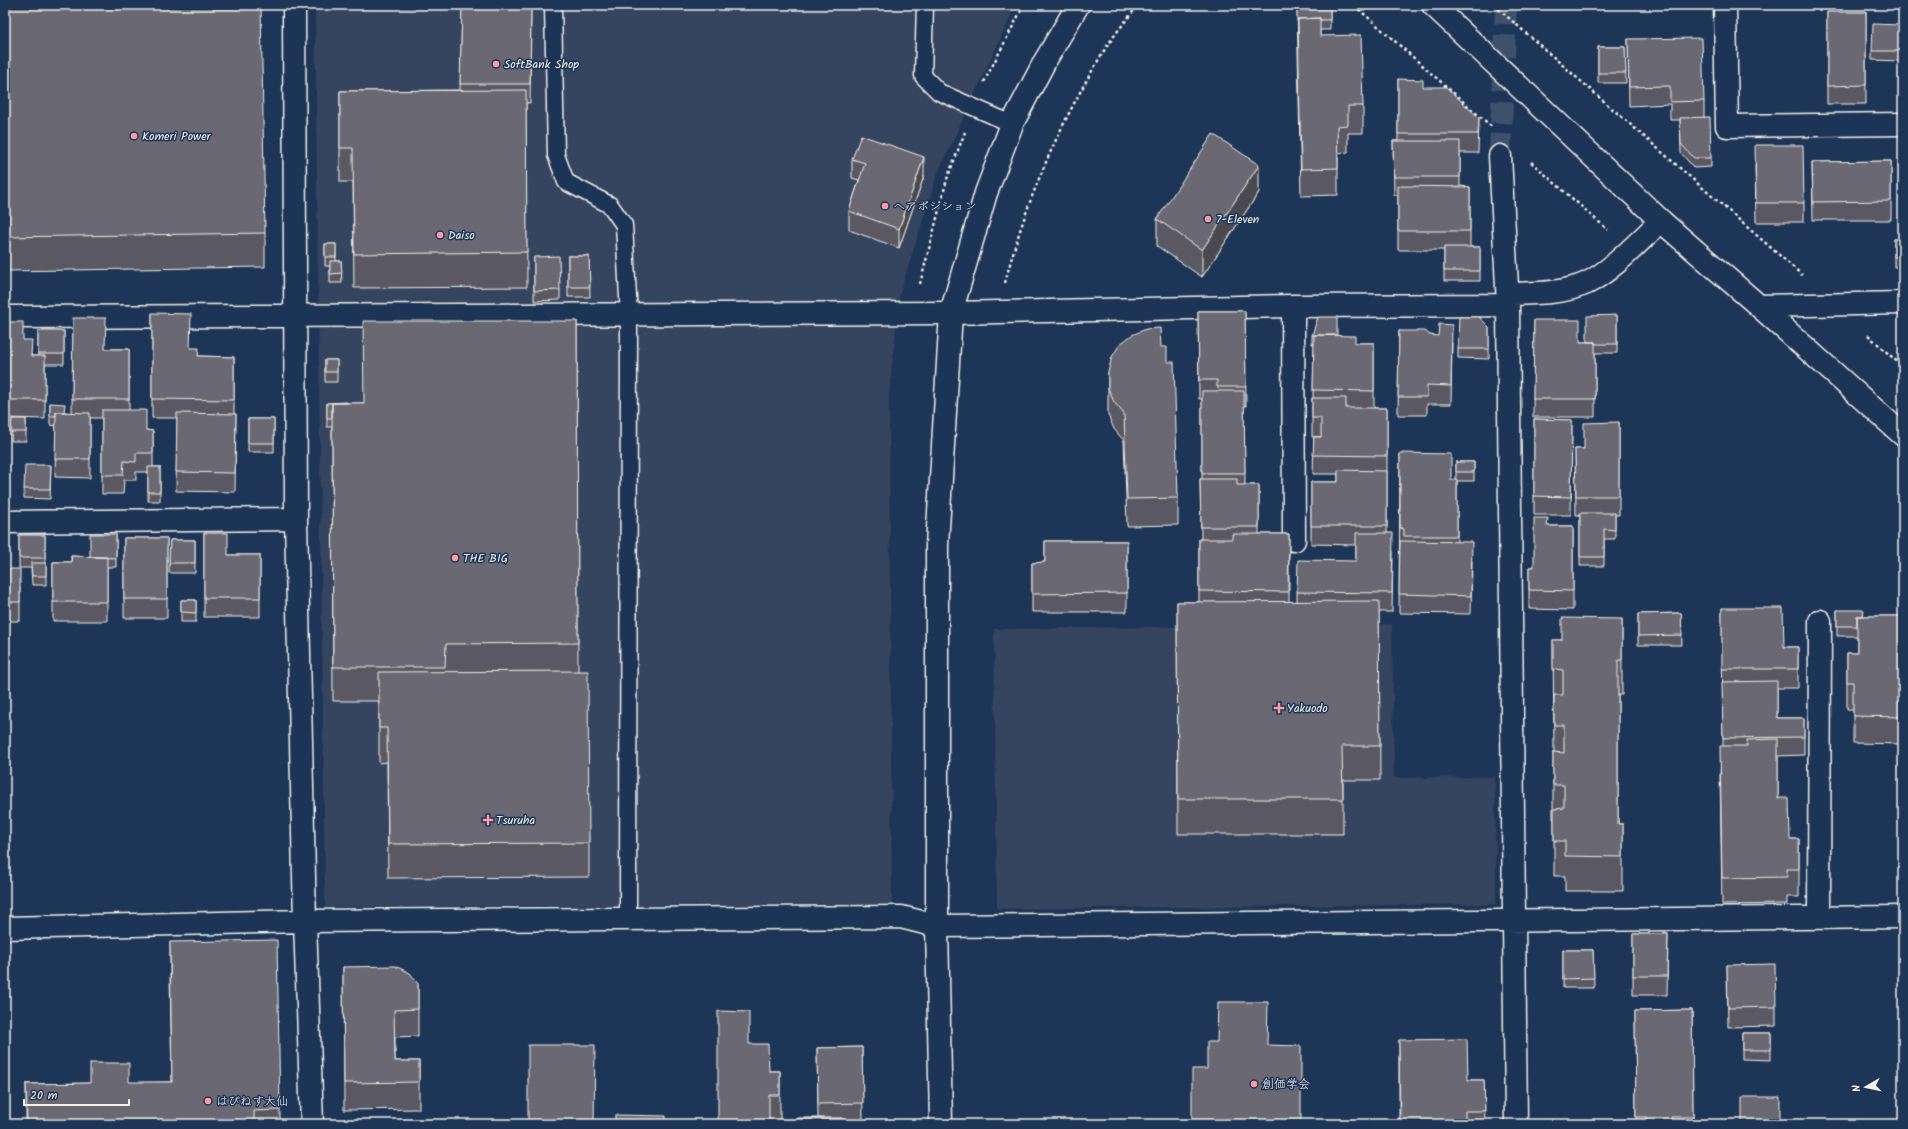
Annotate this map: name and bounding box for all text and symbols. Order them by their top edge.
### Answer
place label: SoftBank Shop [504,55,579,74]
marker: SoftBank Shop [491,59,501,69]
place label: Komeri Power [142,127,212,146]
marker: Komeri Power [129,131,139,141]
place label: ヘアポジション [893,197,977,216]
marker: ヘアポジション [880,201,890,211]
place label: 7-Eleven [1216,210,1259,229]
marker: 7-Eleven [1203,214,1213,224]
place label: Daiso [448,226,475,245]
marker: Daiso [435,230,445,240]
place label: THE BIG [463,549,508,568]
marker: THE BIG [450,553,460,563]
place label: Yakuodo [1287,699,1328,718]
marker: Yakuodo [1274,703,1284,713]
place label: Tsuruha [496,811,535,830]
marker: Tsuruha [483,815,493,825]
north arrow [1846,1067,1886,1107]
place label: 創価学会 [1262,1075,1310,1094]
marker: 創価学会 [1249,1079,1259,1089]
scale bar [24,1081,129,1107]
text: N [1848,1084,1867,1093]
text: 20 m [30,1086,58,1105]
place label: はぴねす大仙 [216,1092,288,1111]
marker: はぴねす大仙 [203,1096,213,1106]

